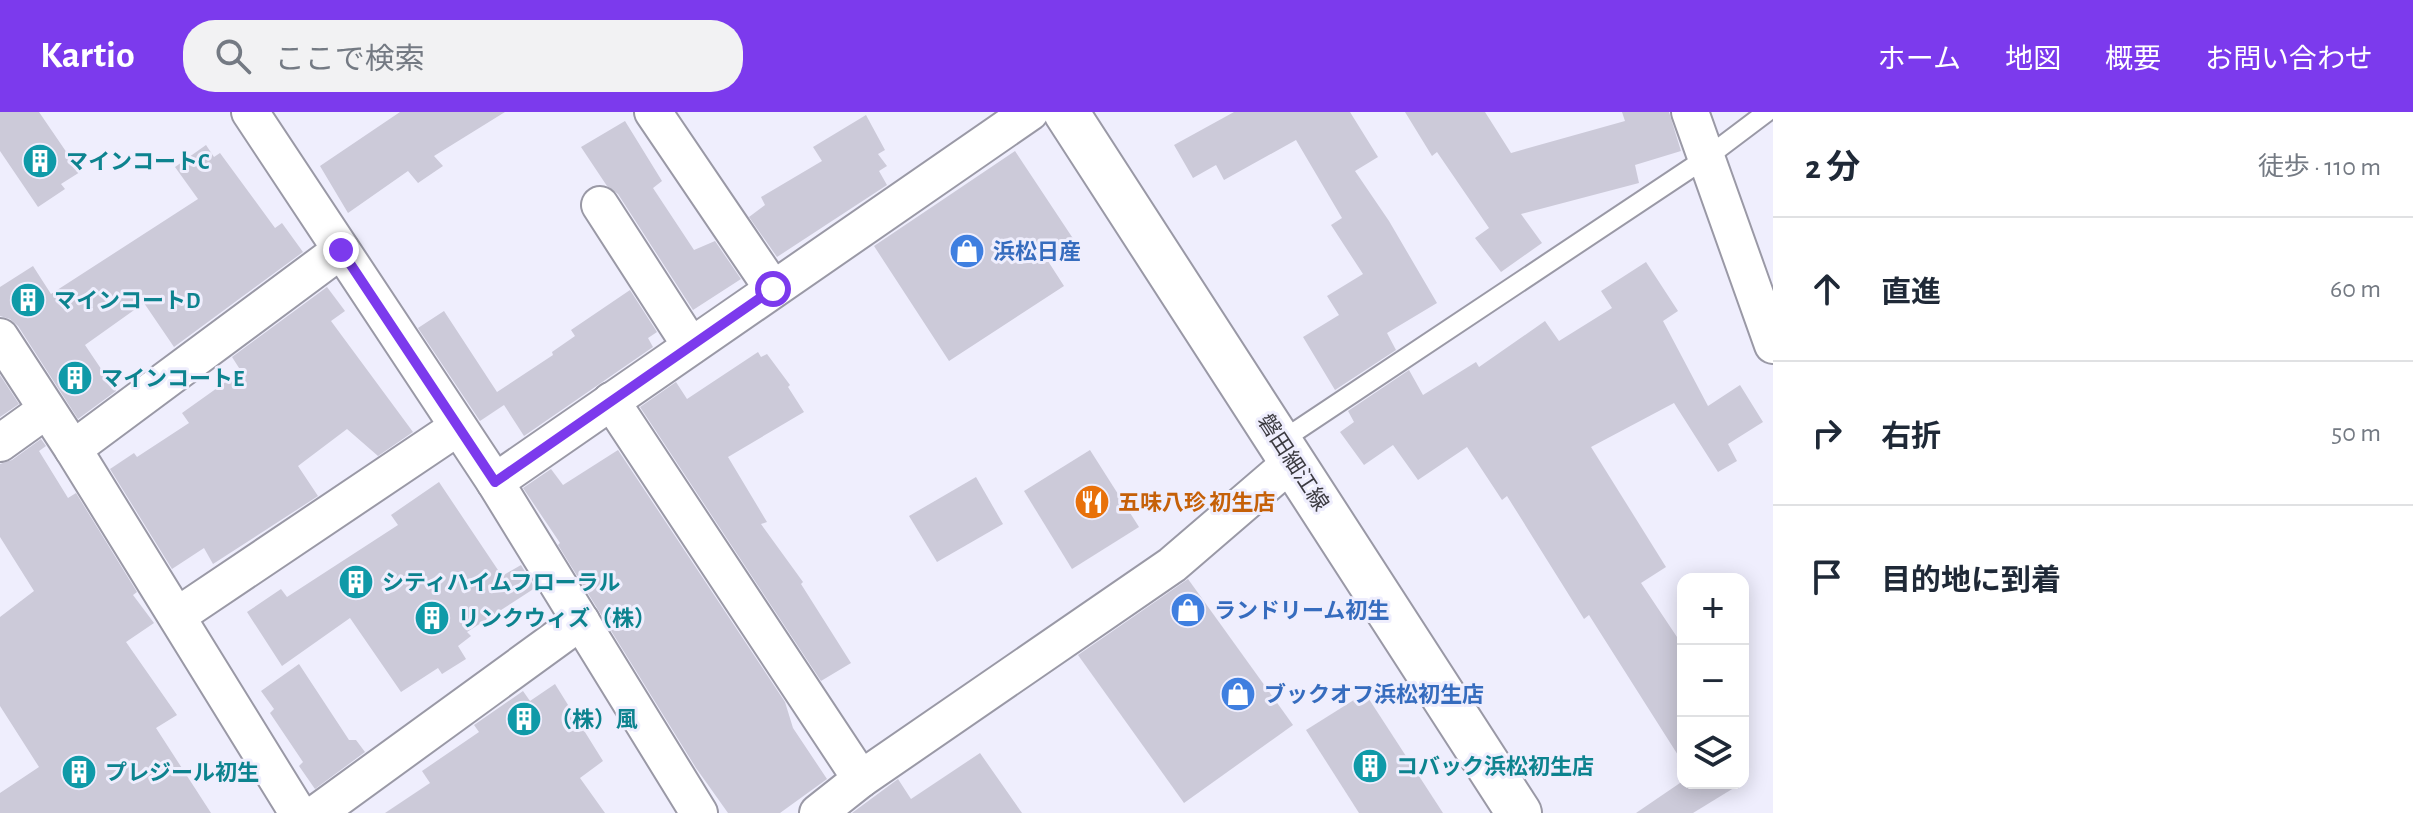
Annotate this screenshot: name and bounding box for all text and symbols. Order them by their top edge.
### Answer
search box [183,20,743,92]
icon: search [211,34,255,78]
text: Kartio [40,37,135,75]
text: ここで検索 [275,45,425,75]
text: ホーム [1878,46,1961,74]
text: 地図 [2005,46,2061,74]
text: 概要 [2105,46,2161,74]
text: お問い合わせ [2205,46,2373,74]
building icon: マインコートC [21,142,59,180]
place label: マインコートC [66,151,210,173]
text: 2 分 [1805,151,1860,185]
text: 徒歩 · 110 m [2258,154,2381,180]
route end [323,232,359,268]
shop icon: 浜松日産 [948,232,986,270]
place label: 浜松日産 [993,240,1081,263]
icon: ahead [1805,267,1849,311]
route start [755,271,791,307]
text: 60 m [2330,276,2381,302]
text: 直進 [1881,278,1941,308]
building icon: マインコートD [9,281,47,319]
place label: マインコートD [54,290,200,312]
building icon: マインコートE [56,359,94,397]
place label: マインコートE [101,368,244,390]
street label: 磐田細江線 [1254,410,1333,515]
icon: right [1805,411,1849,455]
text: 50 m [2331,420,2381,446]
text: 右折 [1881,422,1941,452]
restaurant icon: 五味八珍 初生店 [1073,483,1111,521]
place label: 五味八珍 初生店 [1118,491,1275,514]
icon: arrive [1805,555,1849,599]
building icon: シティハイムフローラル [337,563,375,601]
text: 目的地に到着 [1881,566,2061,596]
place label: シティハイムフローラル [382,572,620,594]
map controls [1677,573,1749,789]
button: + [1677,573,1749,645]
shop icon: ランドリーム初生 [1169,591,1207,629]
building icon: リンクウィズ（株） [413,599,451,637]
place label: ランドリーム初生 [1214,599,1389,622]
place label: リンクウィズ（株） [458,606,656,630]
button: − [1677,645,1749,717]
shop icon: ブックオフ浜松初生店 [1219,675,1257,713]
place label: ブックオフ浜松初生店 [1264,682,1484,706]
building icon: （株）風 [505,700,543,738]
place label: （株）風 [550,708,638,731]
button: layers [1677,717,1749,789]
building icon: コバック浜松初生店 [1351,747,1389,785]
building icon: プレジール初生 [60,753,98,791]
place label: コバック浜松初生店 [1396,755,1594,778]
place label: プレジール初生 [105,761,259,784]

